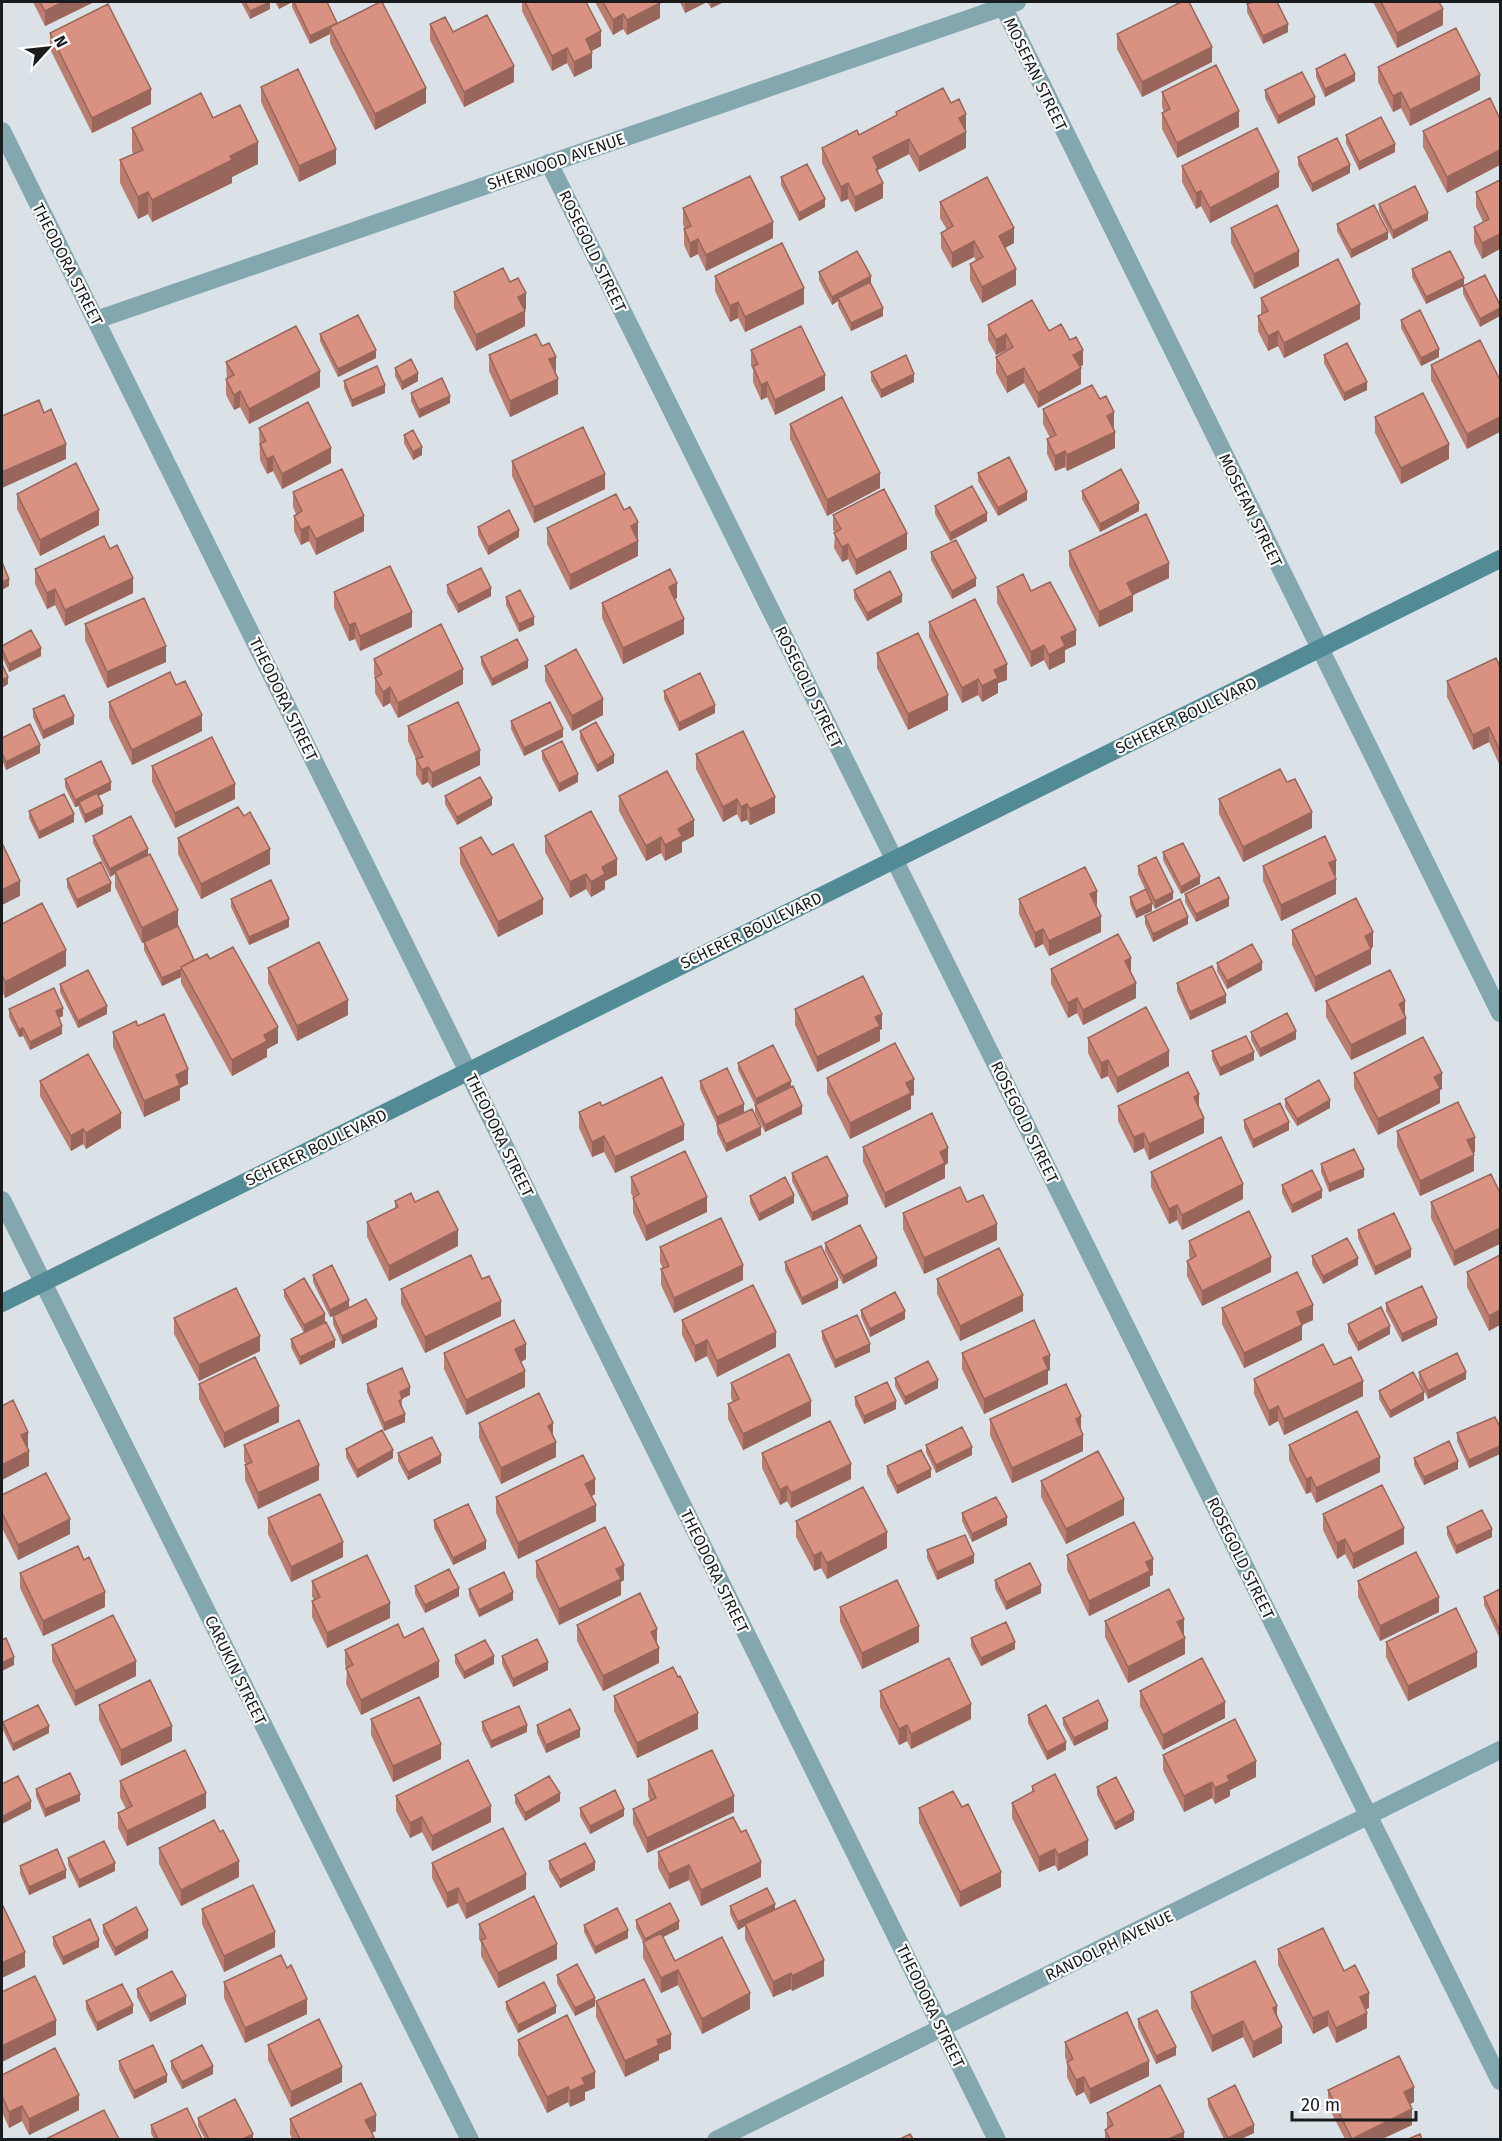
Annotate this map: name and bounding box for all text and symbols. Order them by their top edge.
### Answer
street label: MOSEFAN STREET [1000,14,1072,135]
north arrow [18,18,78,78]
text: N [50,32,72,50]
street label: SHERWOOD AVENUE [485,129,627,194]
street label: ROSEGOLD STREET [555,187,631,316]
street label: THEODORA STREET [28,200,107,329]
street label: MOSEFAN STREET [1215,450,1287,571]
street label: ROSEGOLD STREET [771,623,847,752]
street label: THEODORA STREET [245,634,322,765]
street label: SCHERER BOULEVARD [1112,673,1260,758]
street label: SCHERER BOULEVARD [677,888,825,973]
street label: ROSEGOLD STREET [987,1058,1063,1187]
street label: THEODORA STREET [461,1070,538,1201]
street label: SCHERER BOULEVARD [242,1105,390,1190]
street label: ROSEGOLD STREET [1203,1494,1279,1623]
street label: THEODORA STREET [676,1506,753,1637]
street label: CARUKIN STREET [201,1612,271,1729]
street label: RANDOLPH AVENUE [1042,1906,1176,1985]
street label: THEODORA STREET [892,1941,969,2072]
scale bar [1292,2084,1416,2122]
text: 20 m [1301,2094,1340,2116]

